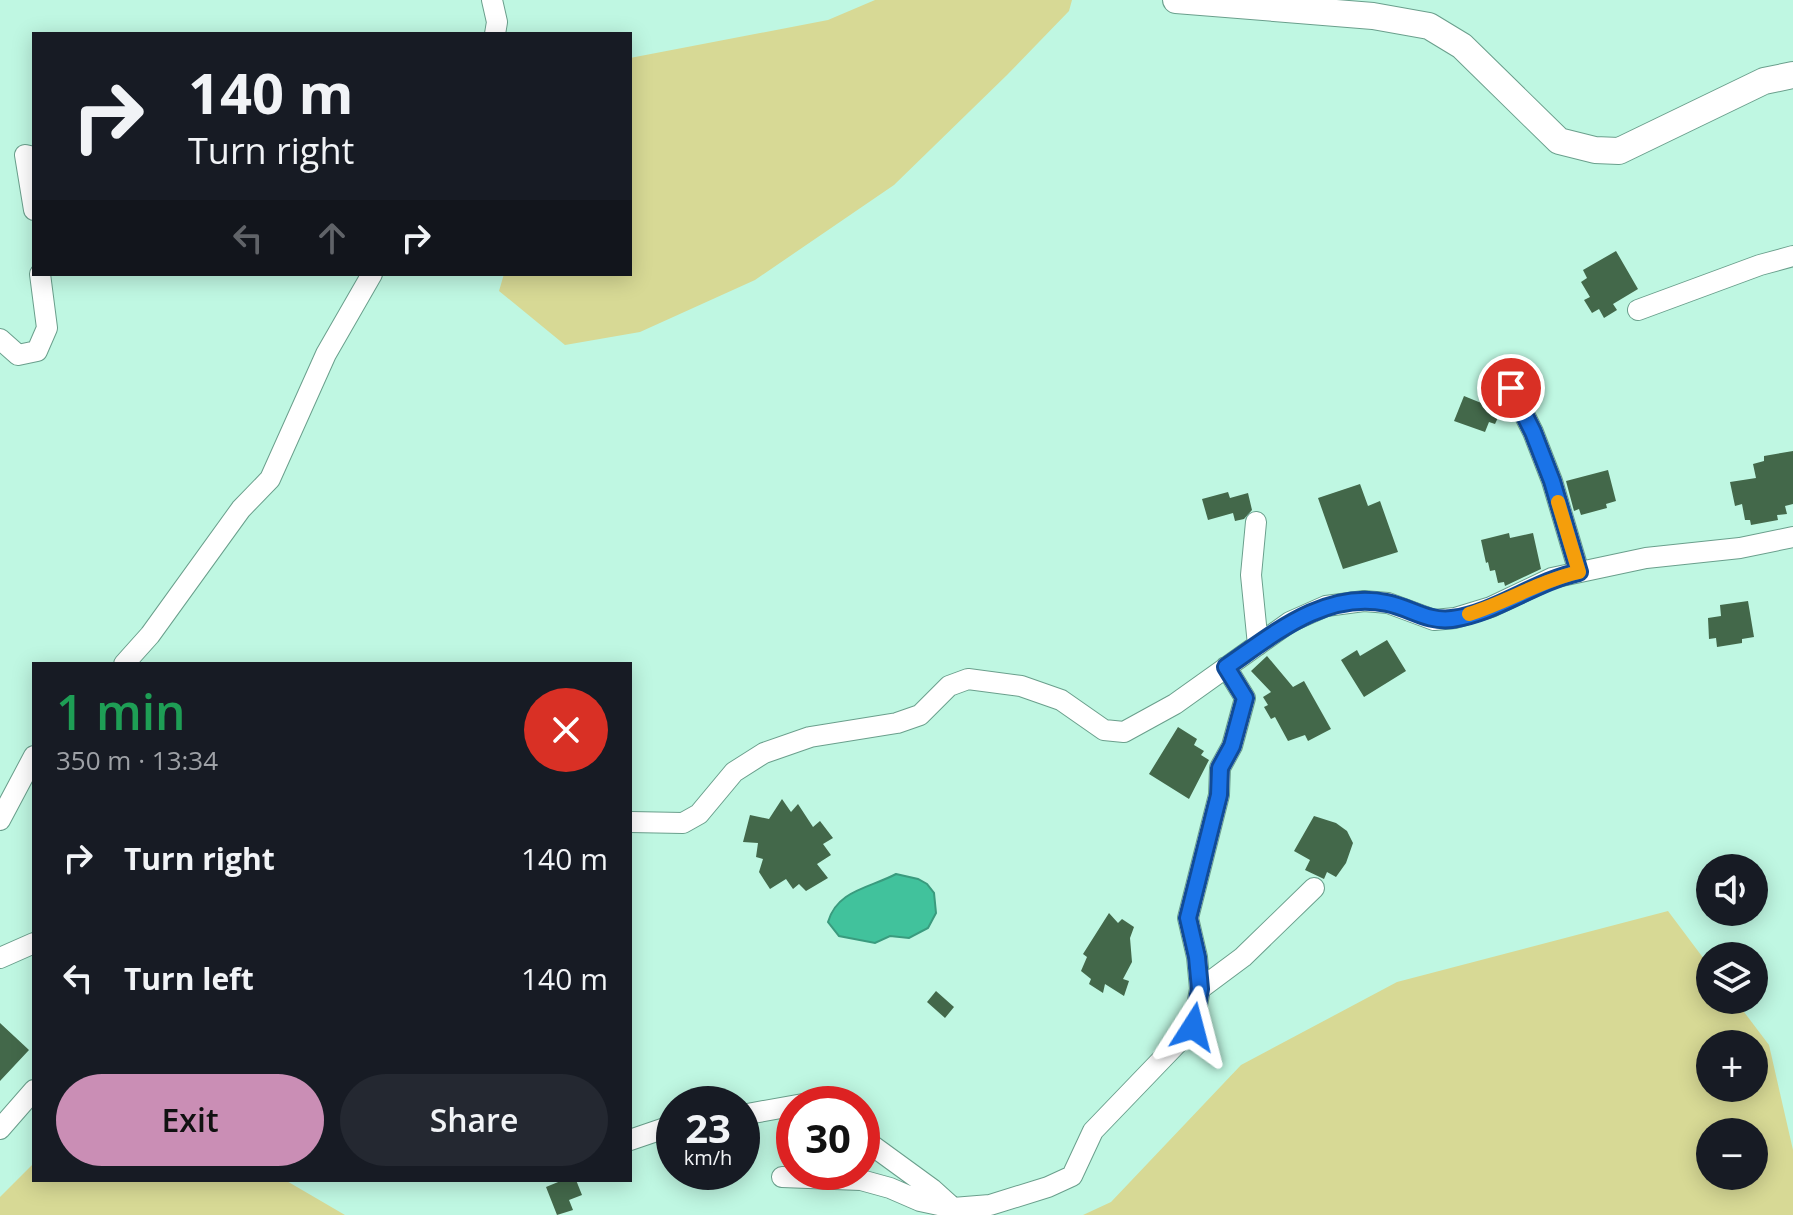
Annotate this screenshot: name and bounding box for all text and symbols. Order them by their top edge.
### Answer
text: 140 m [188,54,354,130]
icon: right [56,64,160,168]
text: Turn right [188,126,354,175]
icon: left [226,216,270,260]
icon: ahead [310,216,354,260]
icon: right [394,216,438,260]
pin [1477,354,1545,422]
icon: arrive [1489,366,1533,410]
text: 1 min [56,679,186,744]
button: close [524,688,608,772]
text: 350 m · 13:34 [56,742,218,778]
icon: right [56,836,100,880]
text: Turn right [124,838,275,879]
text: 140 m [521,838,608,879]
map controls [1696,854,1768,1190]
button: sound [1696,854,1768,926]
button: layers [1696,942,1768,1014]
icon: left [56,956,100,1000]
text: Turn left [124,958,254,999]
text: 140 m [521,958,608,999]
position arrow [1151,985,1235,1069]
button: + [1696,1030,1768,1102]
button: Exit [56,1074,324,1166]
button: Share [340,1074,608,1166]
speed limit sign: 30 [776,1086,880,1190]
text: 23 [685,1100,731,1155]
button: − [1696,1118,1768,1190]
text: km/h [684,1144,732,1171]

